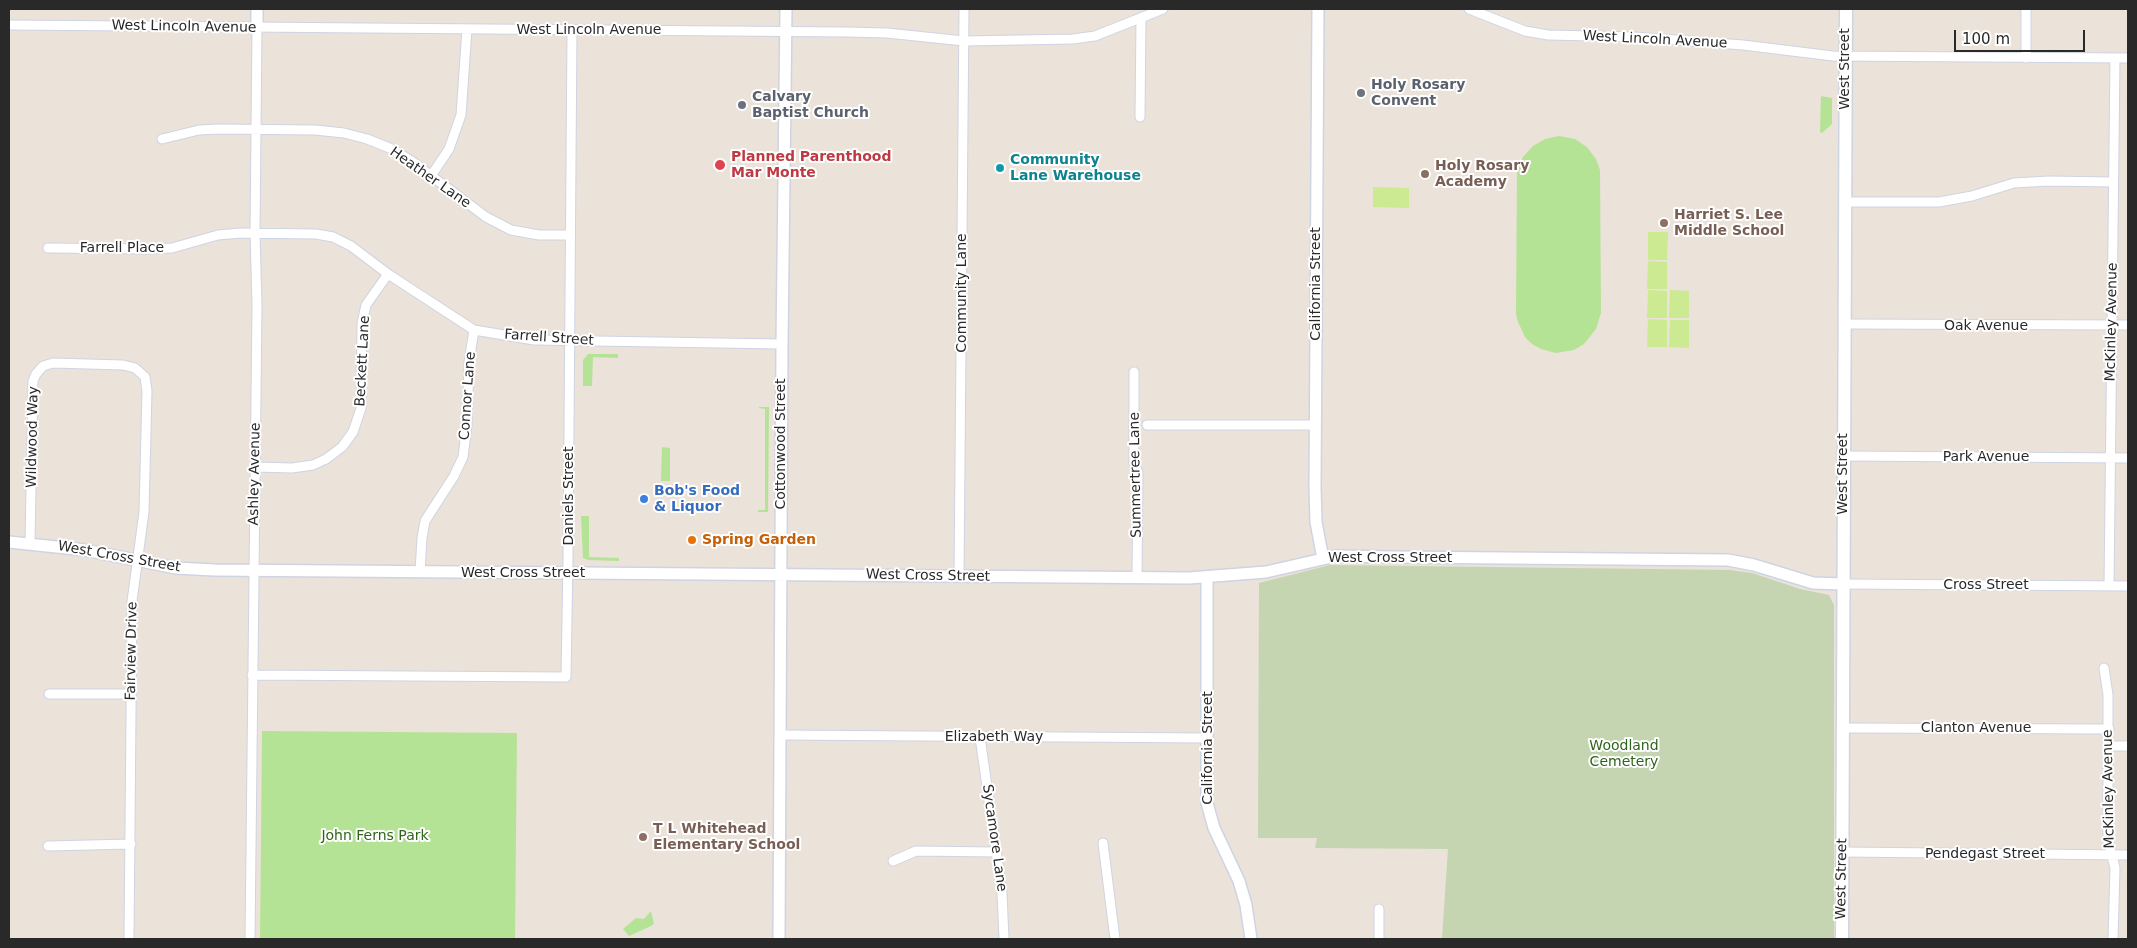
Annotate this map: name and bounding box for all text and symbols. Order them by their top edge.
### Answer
street label: West Lincoln Avenue [111,17,257,37]
scale bar [1957,20,2088,52]
street label: West Lincoln Avenue [517,22,661,38]
street label: West Lincoln Avenue [1582,28,1728,52]
street label: West Street [1837,28,1853,110]
text: 100 m [1962,30,2010,48]
place label: Holy Rosary Convent [1371,77,1465,110]
marker: Holy Rosary Convent [1355,87,1367,99]
place label: Calvary Baptist Church [752,89,869,121]
marker: Calvary Baptist Church [736,99,748,111]
street label: Heather Lane [386,144,474,212]
place label: Planned Parenthood Mar Monte [731,149,891,182]
place label: Community Lane Warehouse [1010,152,1141,184]
marker: Planned Parenthood Mar Monte [713,158,727,172]
place label: Holy Rosary Academy [1435,158,1529,190]
marker: Community Lane Warehouse [994,162,1006,174]
marker: Holy Rosary Academy [1419,168,1431,180]
place label: Harriet S. Lee Middle School [1674,207,1784,240]
marker: Harriet S. Lee Middle School [1658,217,1670,229]
street label: California Street [1308,227,1324,341]
street label: Community Lane [954,233,970,353]
street label: Farrell Place [80,240,164,256]
street label: McKinley Avenue [2103,262,2121,382]
street label: Beckett Lane [352,315,374,407]
street label: Oak Avenue [1944,318,2028,334]
street label: Farrell Street [504,326,594,350]
street label: Connor Lane [457,351,479,441]
street label: Cottonwood Street [773,378,789,510]
street label: Wildwood Way [24,386,42,488]
street label: Summertree Lane [1127,412,1145,538]
street label: Ashley Avenue [246,422,264,526]
street label: West Street [1835,433,1851,515]
street label: Daniels Street [561,447,577,545]
street label: Park Avenue [1943,449,2029,465]
place label: Bob's Food & Liquor [654,483,740,516]
marker: Bob's Food & Liquor [638,493,650,505]
place label: Spring Garden [702,532,816,548]
marker: Spring Garden [686,534,698,546]
street label: West Cross Street [56,538,182,576]
street label: West Cross Street [1328,550,1452,566]
street label: West Cross Street [461,565,585,581]
street label: West Cross Street [866,567,990,585]
street label: Cross Street [1943,577,2029,593]
street label: Fairview Drive [123,601,141,701]
street label: California Street [1200,691,1216,805]
street label: Clanton Avenue [1921,720,2031,736]
street label: Elizabeth Way [945,729,1043,745]
street label: McKinley Avenue [2100,729,2118,849]
park label: Woodland Cemetery [1589,738,1659,770]
street label: Sycamore Lane [978,783,1010,893]
place label: T L Whitehead Elementary School [653,821,800,854]
park label: John Ferns Park [321,828,429,844]
marker: T L Whitehead Elementary School [637,831,649,843]
street label: West Street [1833,838,1851,920]
street label: Pendegast Street [1925,846,2045,862]

